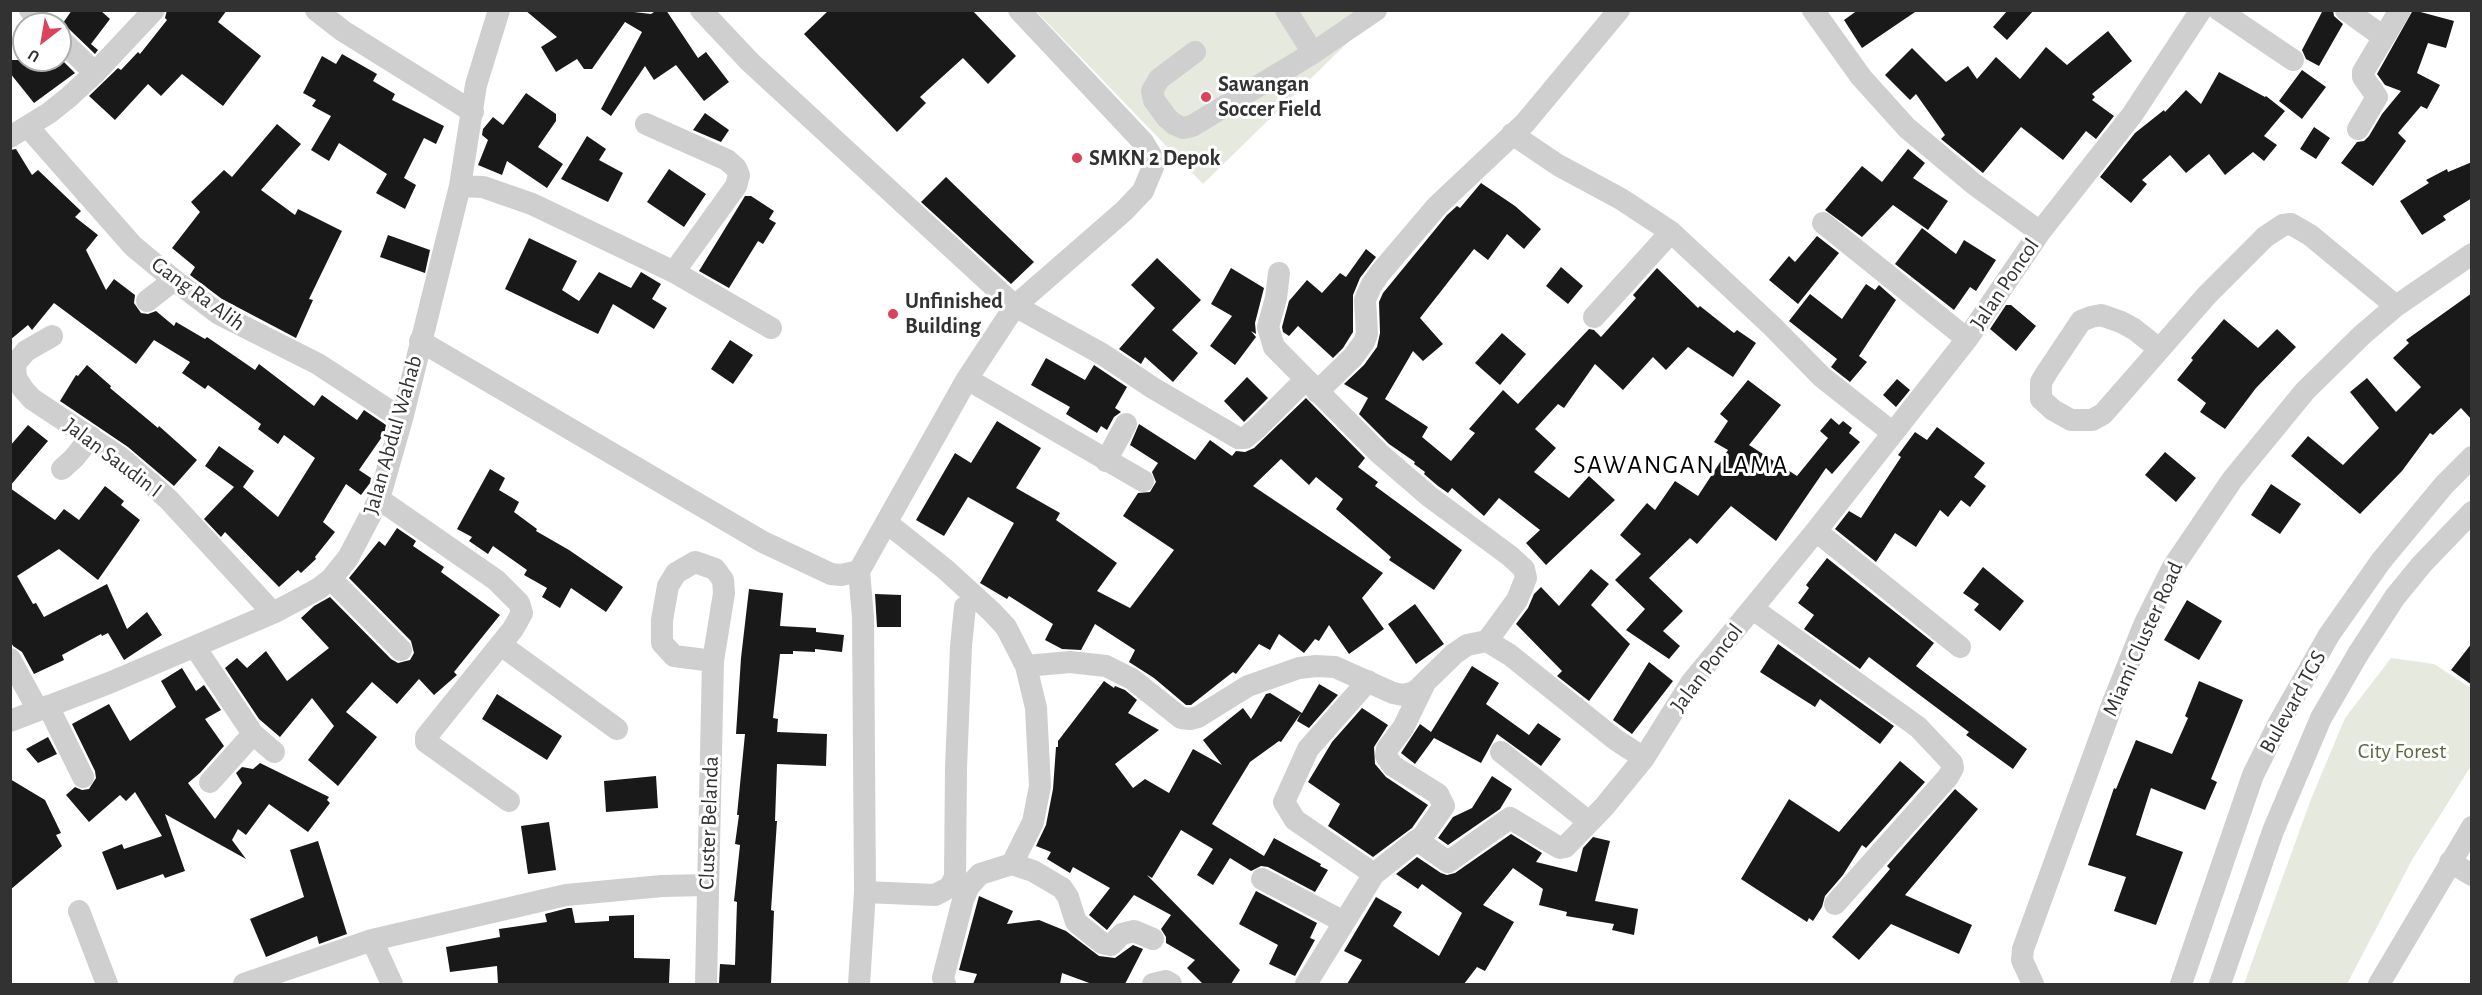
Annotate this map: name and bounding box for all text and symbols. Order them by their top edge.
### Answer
north arrow [12,12,72,72]
text: U [25,46,42,65]
place label: Sawangan Soccer Field [1218,71,1321,122]
marker: Sawangan Soccer Field [1199,90,1213,104]
place label: SMKN 2 Depok [1089,145,1220,171]
marker: SMKN 2 Depok [1070,151,1084,165]
street label: Jalan Poncol [1965,233,2045,335]
street label: Gang Ra Alih [146,251,250,337]
place label: Unfinished Building [905,288,1003,340]
marker: Unfinished Building [886,307,900,321]
street label: Jalan Abdul Wahab [358,352,428,518]
street label: Jalan Saudin I [59,413,167,503]
district label: SAWANGAN LAMA [1573,449,1789,481]
street label: Miami Cluster Road [2097,557,2189,721]
street label: Jalan Poncol [1665,619,1749,717]
street label: Bulevard TGS [2254,646,2332,758]
park label: City Forest [2358,738,2446,764]
street label: Cluster Belanda [693,756,725,890]

